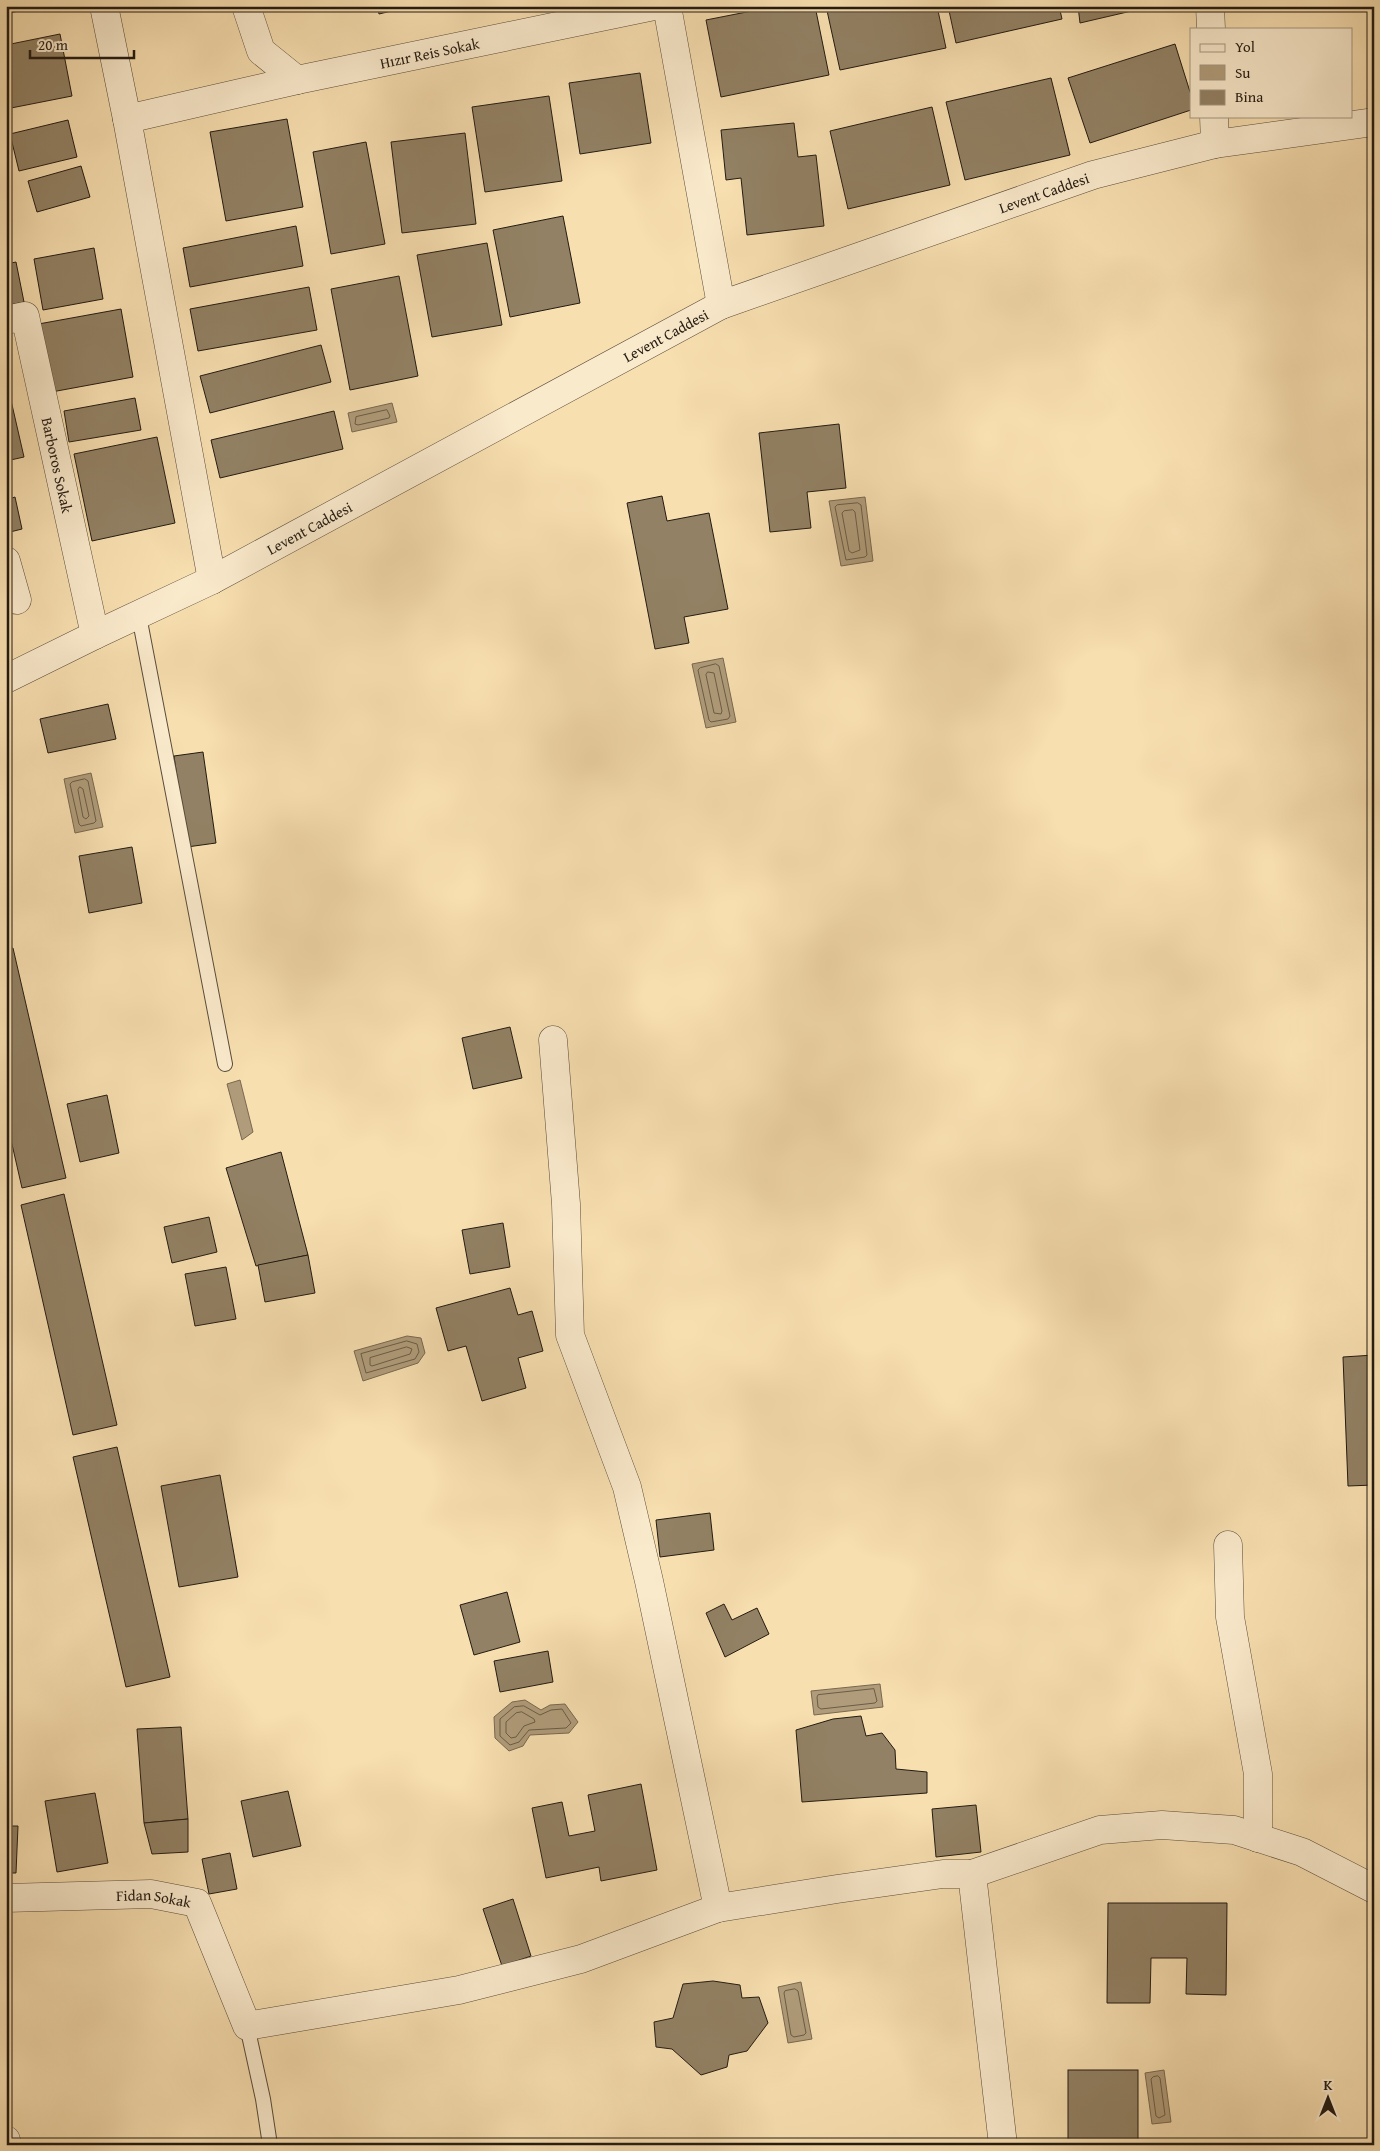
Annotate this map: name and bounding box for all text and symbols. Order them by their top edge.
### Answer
scale bar [30,28,134,60]
legend [1190,28,1352,118]
street label: Hızır Reis Sokak [378,32,481,73]
text: 20 m [38,34,69,55]
text: Yol [1235,36,1255,57]
text: Su [1235,62,1251,83]
text: Bina [1235,86,1263,107]
street label: Levent Caddesi [996,167,1092,218]
street label: Levent Caddesi [619,303,712,367]
street label: Barboros Sokak [37,415,78,515]
street label: Levent Caddesi [263,496,356,559]
street label: Fidan Sokak [116,1883,193,1912]
north arrow [1302,2074,1352,2124]
text: K [1324,2075,1333,2095]

